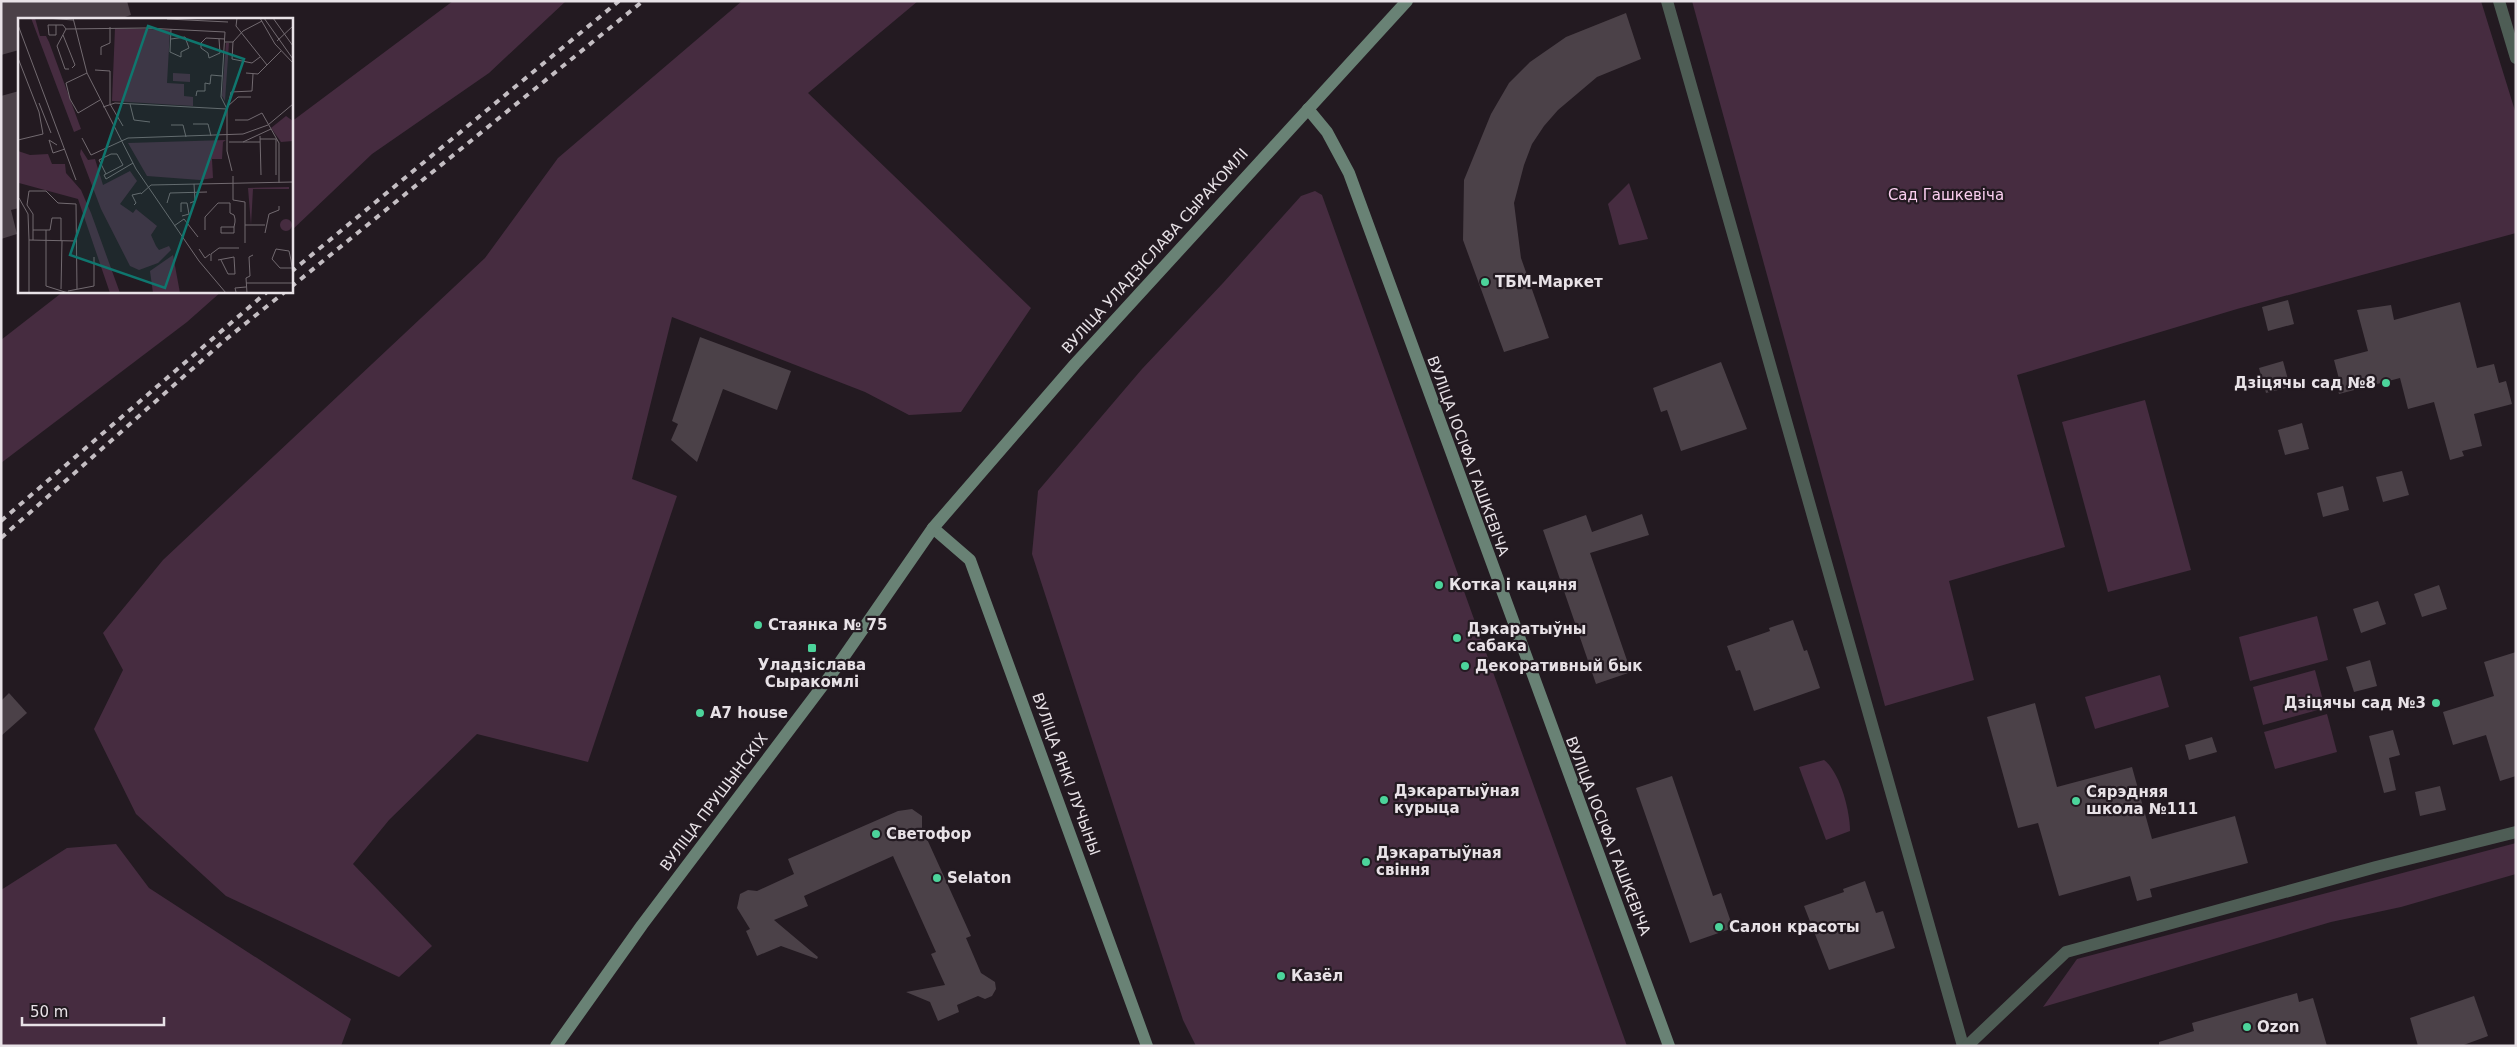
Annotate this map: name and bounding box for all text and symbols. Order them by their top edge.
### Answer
inset map [18,18,292,292]
street label: ВУЛІЦА УЛАДЗІСЛАВА СЫРАКОМЛІ [1058,145,1252,357]
park label: Сад Гашкевіча [1888,186,2004,204]
place label: ТБМ-Маркет [1495,273,1603,291]
marker: ТБМ-Маркет [1479,276,1491,288]
street label: ВУЛІЦА ІОСІФА ГАШКЕВІЧА [1423,353,1513,559]
place label: Дзіцячы сад №8 [2234,374,2376,392]
marker: Дзіцячы сад №8 [2380,377,2392,389]
place label: Котка і кацяня [1449,576,1577,594]
marker: Котка і кацяня [1433,579,1445,591]
place label: Стаянка № 75 [768,616,888,634]
marker: Стаянка № 75 [752,619,764,631]
place label: Дэкаратыўны сабака [1467,620,1586,655]
marker: Дэкаратыўны сабака [1451,632,1463,644]
marker: Уладзіслава Сыракомлі [806,642,818,654]
place label: Уладзіслава Сыракомлі [758,656,866,691]
place label: Декоративный бык [1475,657,1642,675]
marker: Декоративный бык [1459,660,1471,672]
street label: ВУЛІЦА ЯНКІ ЛУЧЫНЫ [1028,690,1104,858]
place label: Дзіцячы сад №3 [2284,694,2426,712]
marker: Дзіцячы сад №3 [2430,697,2442,709]
place label: A7 house [710,704,788,722]
marker: A7 house [694,707,706,719]
street label: ВУЛІЦА ПРУШЫНСКІХ [656,730,772,874]
street label: ВУЛІЦА ІОСІФА ГАШКЕВІЧА [1562,734,1655,939]
place label: Дэкаратыўная курыца [1394,782,1520,817]
place label: Сярэдняя школа №111 [2086,783,2198,818]
marker: Дэкаратыўная курыца [1378,794,1390,806]
marker: Сярэдняя школа №111 [2070,795,2082,807]
place label: Светофор [886,825,972,843]
marker: Светофор [870,828,882,840]
place label: Дэкаратыўная свіння [1376,844,1502,879]
marker: Дэкаратыўная свіння [1360,856,1372,868]
place label: Selaton [947,869,1011,887]
marker: Selaton [931,872,943,884]
place label: Салон красоты [1729,918,1860,936]
marker: Салон красоты [1713,921,1725,933]
place label: Казёл [1291,967,1343,985]
marker: Казёл [1275,970,1287,982]
scale bar [22,994,165,1026]
text: 50 m [30,1003,68,1021]
place label: Ozon [2257,1018,2299,1036]
marker: Ozon [2241,1021,2253,1033]

